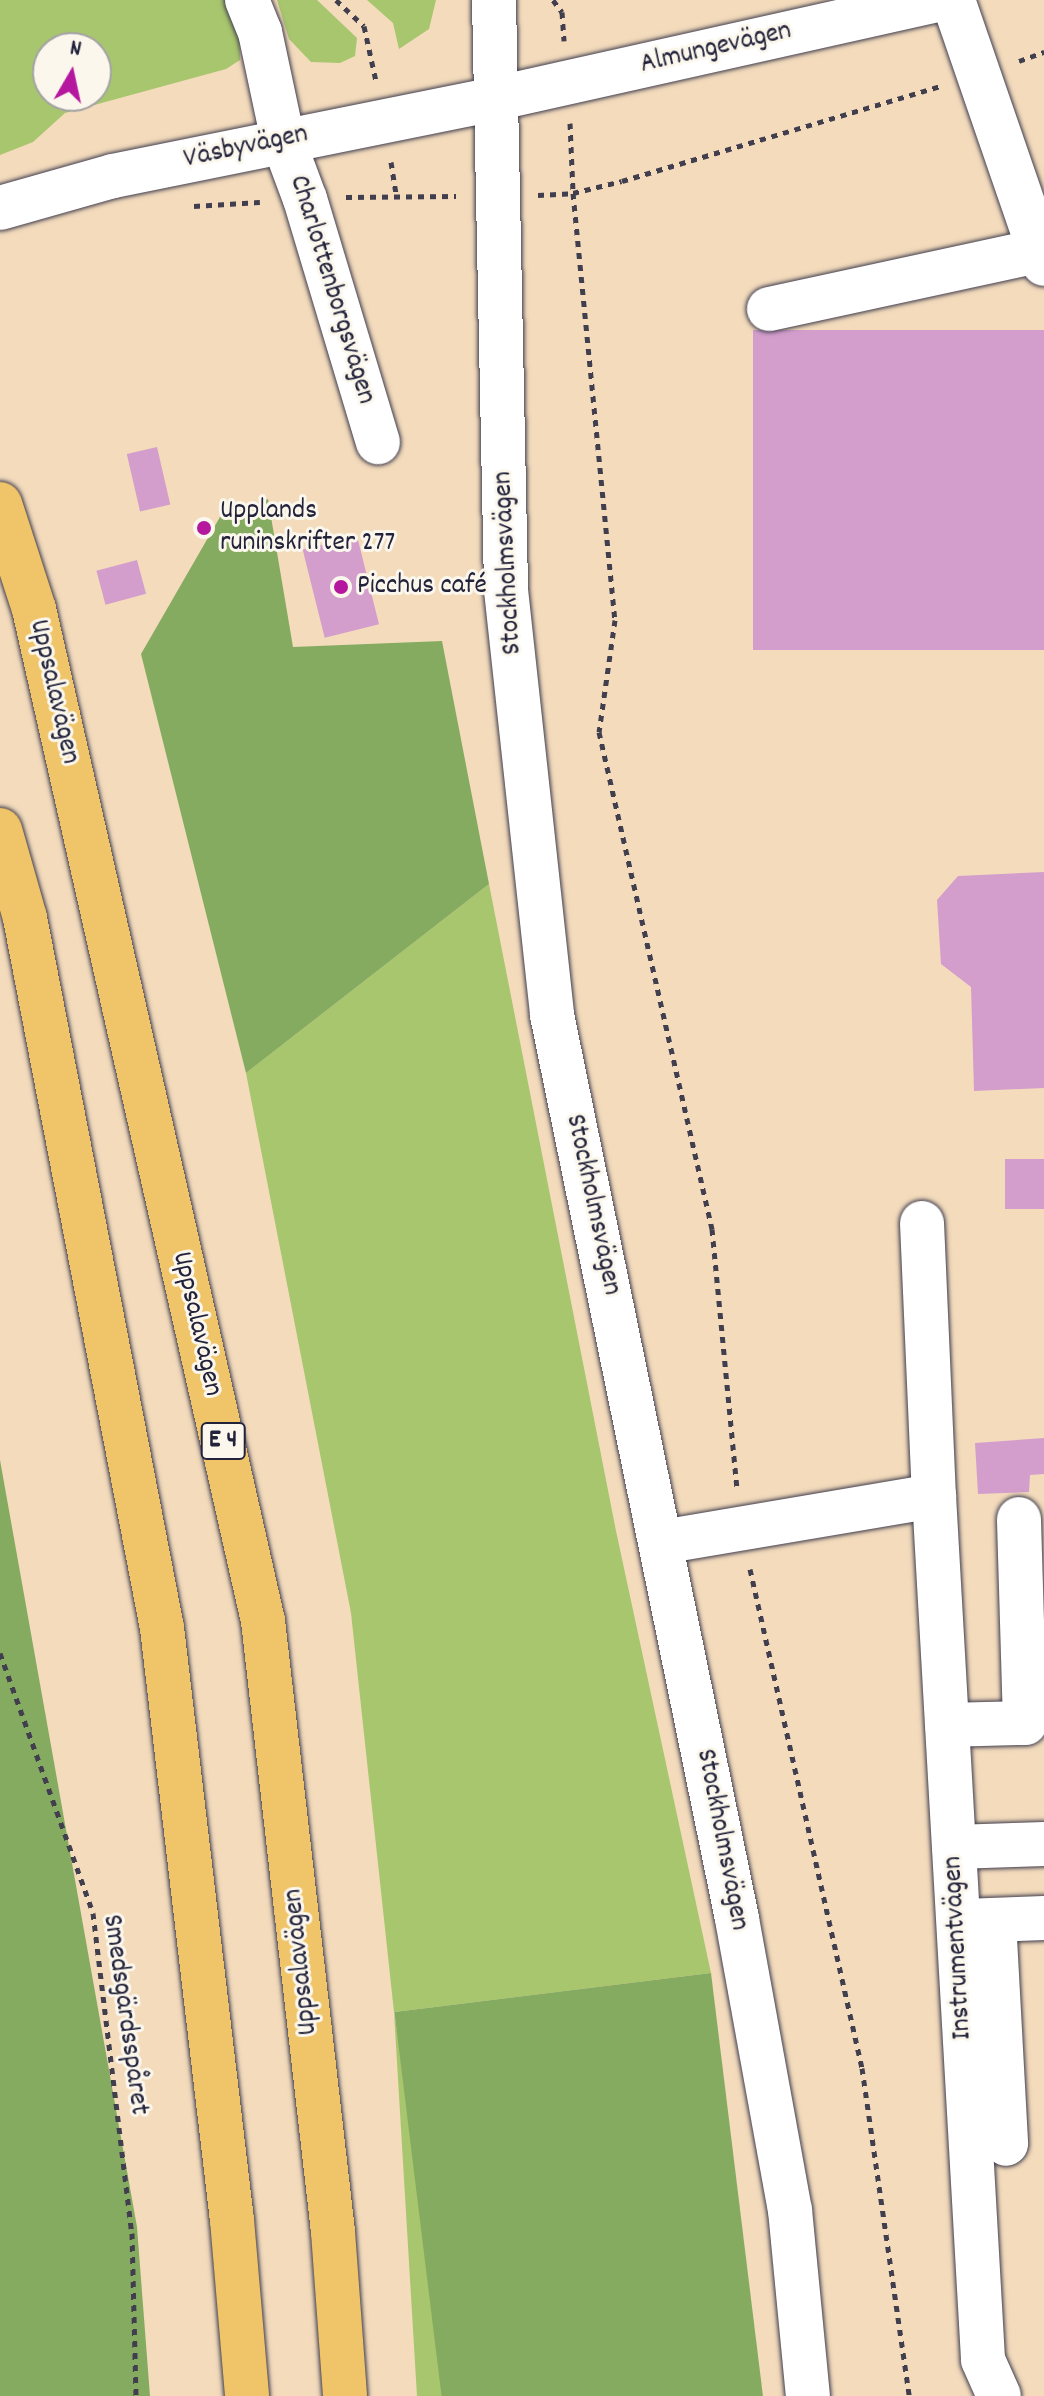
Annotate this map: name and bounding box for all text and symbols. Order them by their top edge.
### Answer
street label: Almungevägen [637,15,795,83]
north arrow [32,32,112,112]
text: N [68,34,83,66]
street label: Väsbyvägen [181,118,311,178]
street label: Charlottenborgsvägen [280,172,382,408]
street label: Stockholmsvägen [487,470,531,656]
place label: Upplands runinskrifter 277 [220,495,395,561]
marker: Upplands runinskrifter 277 [195,519,213,537]
place label: Picchus café [357,570,487,604]
marker: Picchus café [332,578,350,596]
street label: Uppsalavägen [20,617,86,767]
street label: Stockholmsvägen [556,1112,628,1298]
street label: Uppsalavägen [163,1249,229,1399]
road number: E 4 [199,1419,247,1463]
street label: Stockholmsvägen [687,1746,755,1934]
street label: Instrumentvägen [937,1855,981,2041]
street label: Uppsalavägen [278,1887,326,2037]
street label: Smedsgärdsspåret [93,1913,155,2117]

